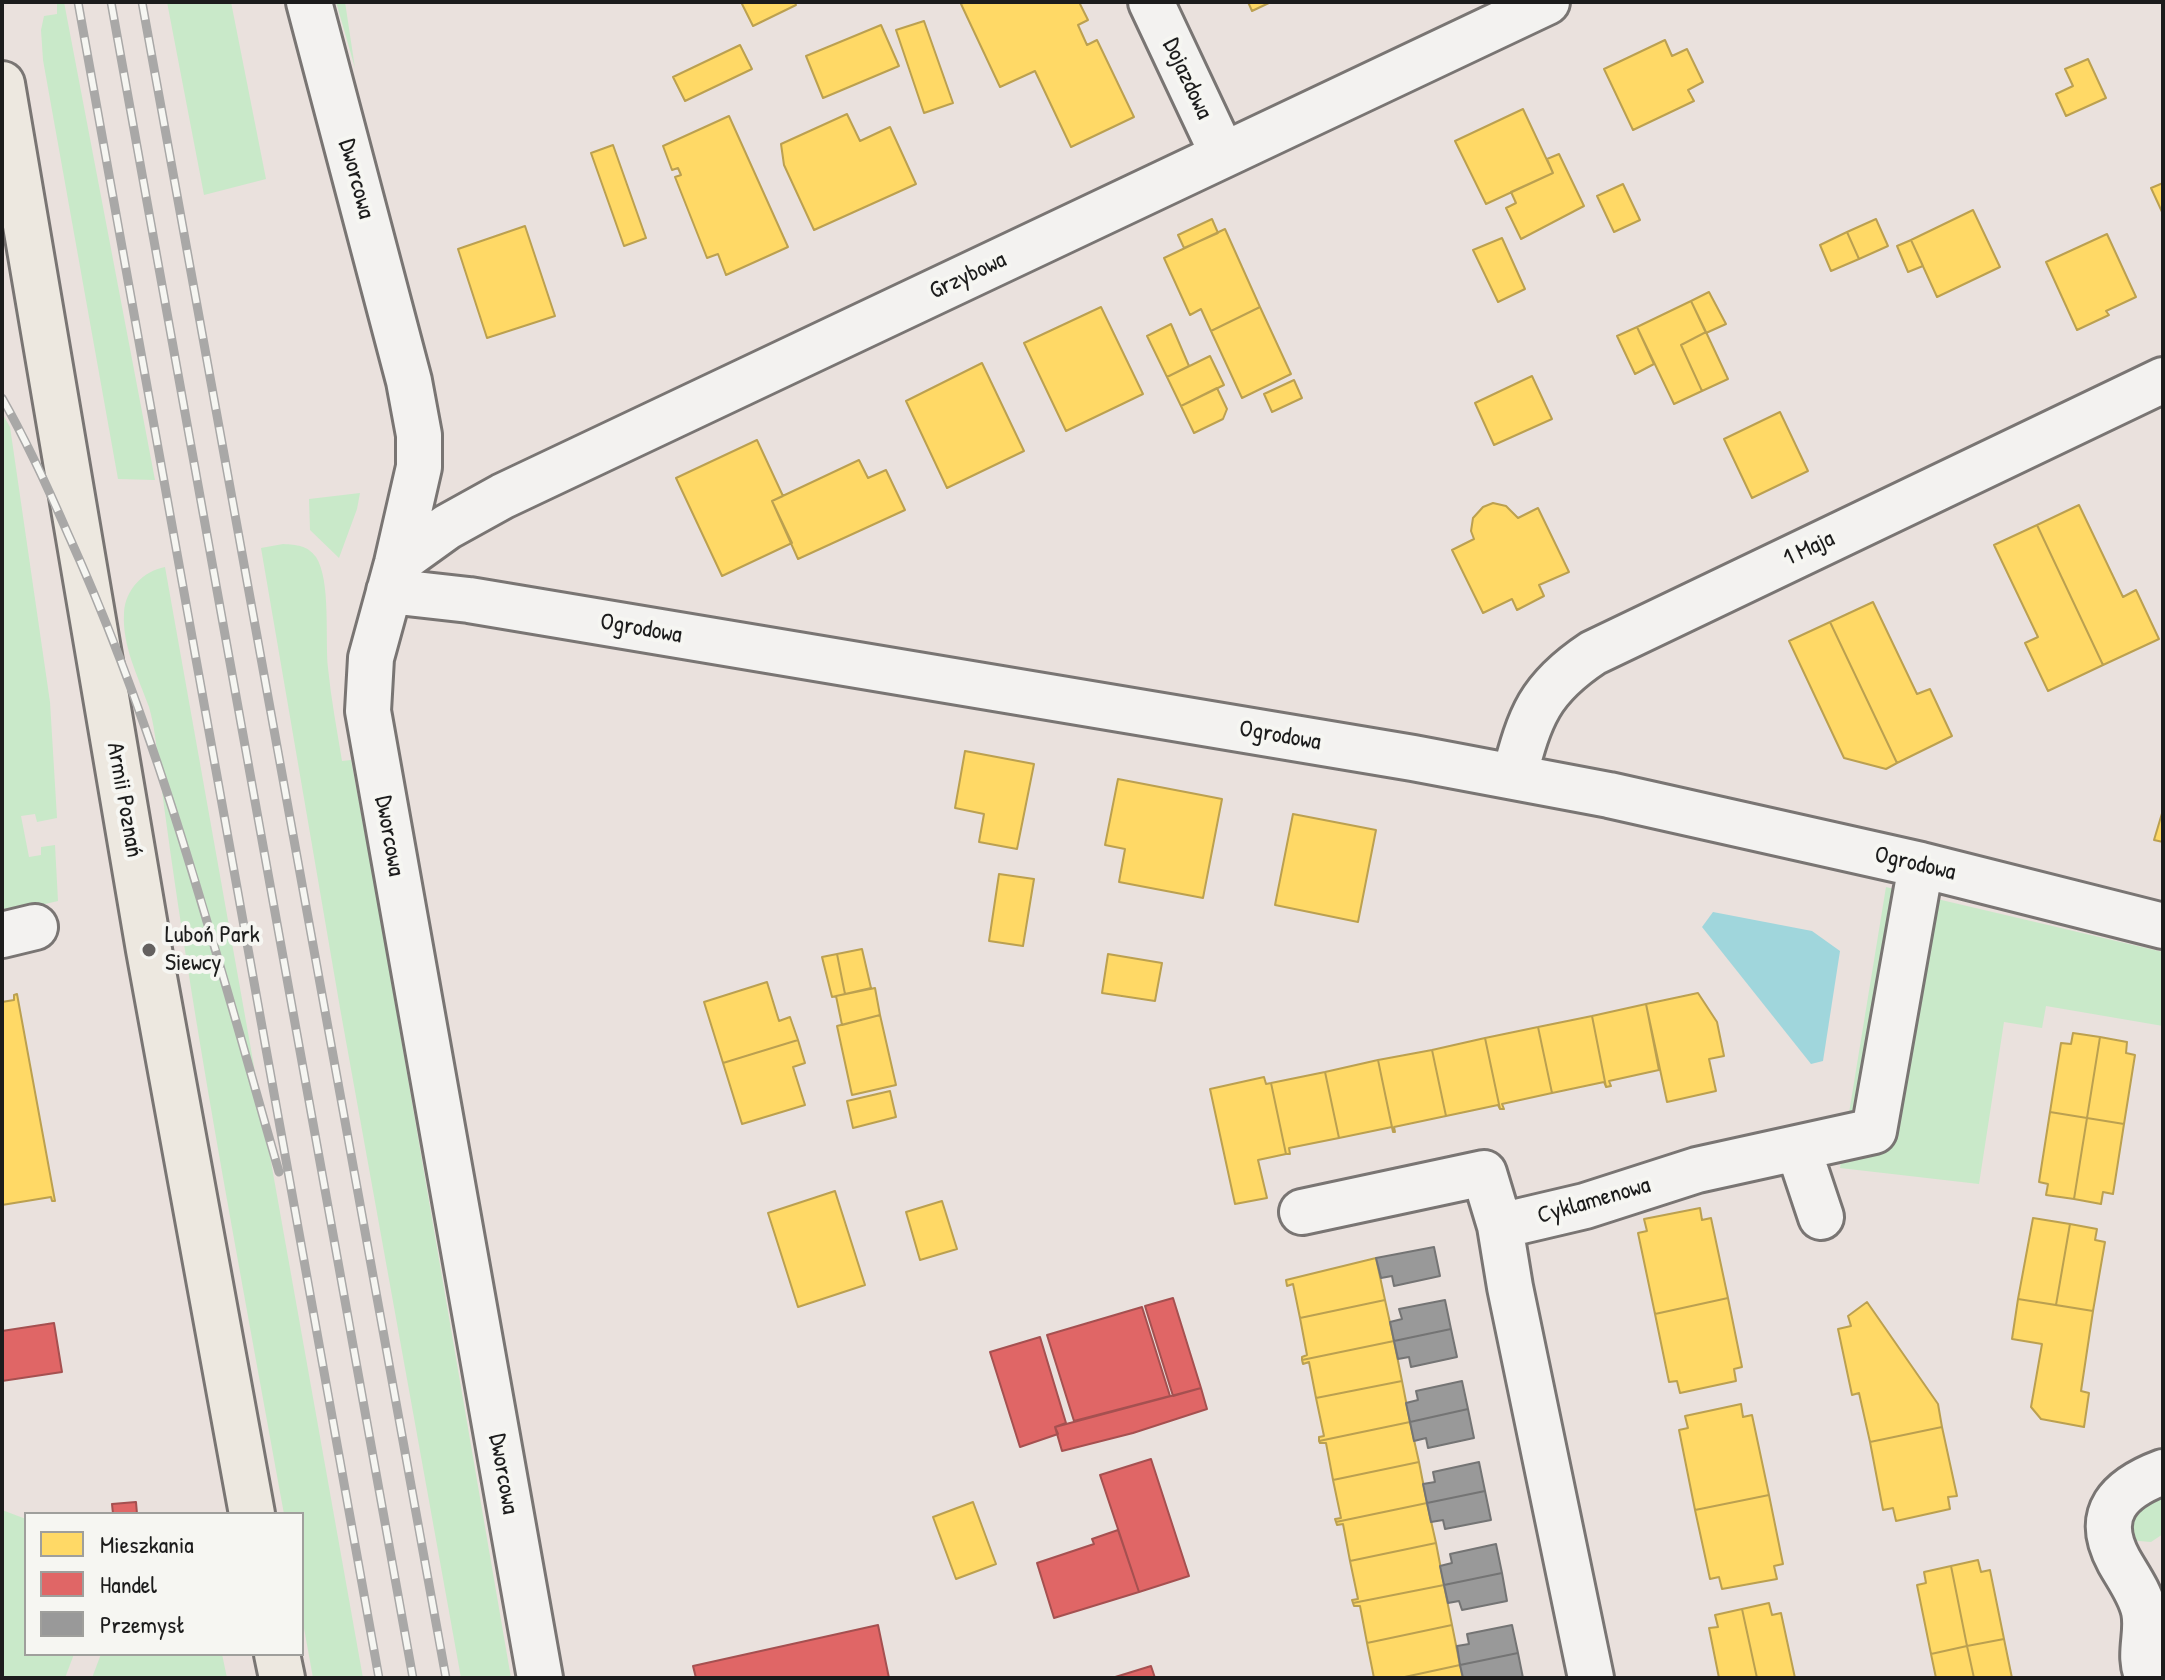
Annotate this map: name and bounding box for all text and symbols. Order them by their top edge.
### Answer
street label: Dojazdowa [1156,34,1218,124]
street label: Dworcowa [332,136,380,222]
street label: Grzybowa [925,246,1011,306]
street label: 1 Maja [1779,525,1839,573]
street label: Ogrodowa [598,608,684,650]
street label: Ogrodowa [1237,715,1323,757]
street label: Armii Poznań [100,740,148,860]
street label: Dworcowa [368,794,410,878]
street label: Ogrodowa [1872,841,1958,887]
place label: Luboń Park Siewcy [165,922,260,978]
marker: Luboń Park Siewcy [140,941,158,959]
street label: Cyklamenowa [1534,1171,1654,1231]
street label: Dworcowa [482,1432,524,1516]
legend [24,1512,304,1656]
text: Mieszkania [100,1528,194,1560]
text: Handel [100,1568,157,1600]
text: Przemysł [100,1608,185,1640]

